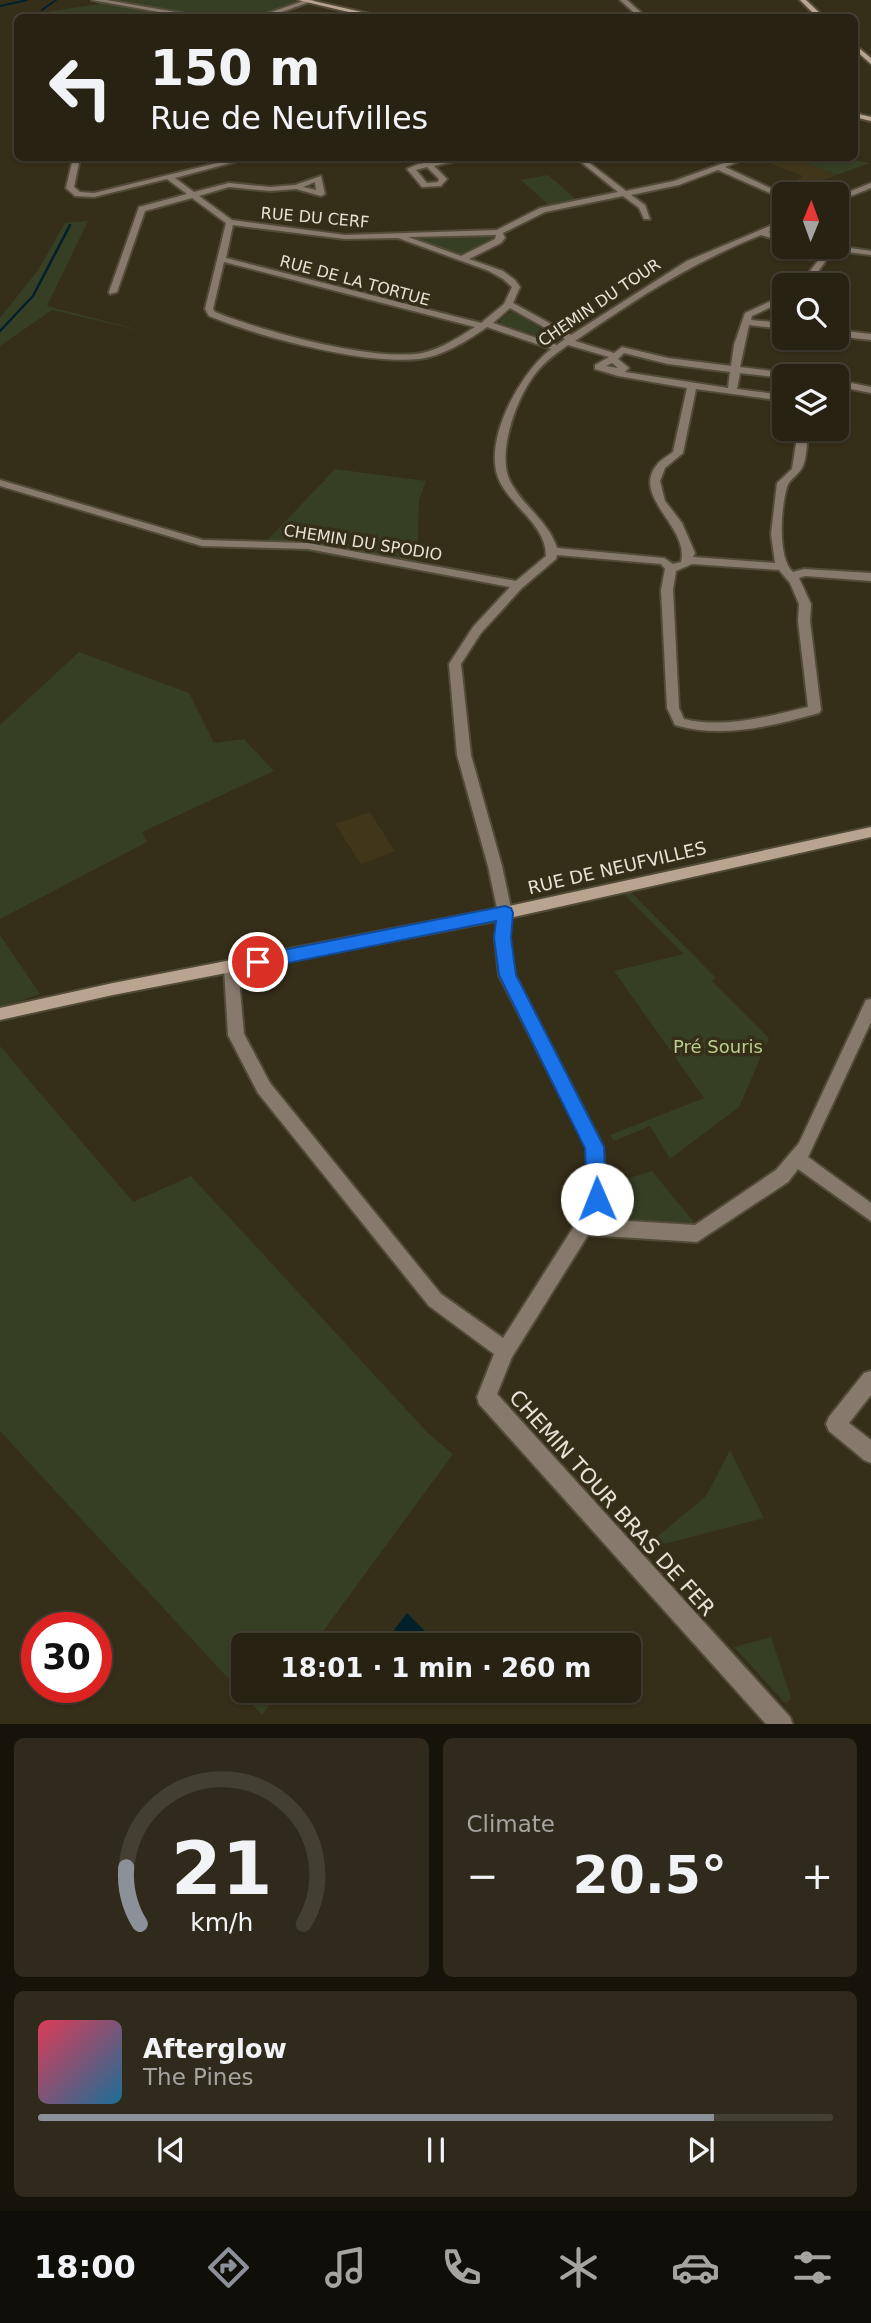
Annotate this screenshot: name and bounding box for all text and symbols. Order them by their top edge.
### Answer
text: 150 m [150,40,320,97]
icon: left [35,42,126,133]
text: Rue de Neufvilles [150,99,428,137]
north arrow [772,182,849,259]
map controls [772,182,849,441]
street label: RUE DU CERF [260,203,370,232]
street label: RUE DE LA TORTUE [278,251,432,310]
street label: CHEMIN DU TOUR [535,254,664,350]
button: search [772,273,849,350]
button: layers [772,364,849,441]
street label: CHEMIN DU SPODIO [282,521,443,564]
street label: RUE DE NEUFVILLES [526,837,708,898]
pin [228,932,288,992]
icon: arrive [239,943,277,981]
park label: Pré Souris [673,1036,763,1057]
position arrow [560,1162,634,1236]
street label: CHEMIN TOUR BRAS DE FER [504,1385,720,1621]
speed limit sign: 30 [21,1612,112,1703]
text: 18:01 · 1 min · 260 m [281,1653,591,1683]
text: Climate [467,1811,555,1837]
text: 21 [171,1826,272,1911]
text: 20.5° [573,1845,727,1905]
text: − [467,1854,498,1898]
text: + [801,1854,833,1898]
text: km/h [190,1907,253,1936]
text: Afterglow [143,2034,287,2064]
text: The Pines [143,2064,254,2090]
icon: previous [152,2131,190,2169]
icon: pause [417,2131,455,2169]
icon: next [682,2131,720,2169]
icon: directions [204,2243,253,2292]
icon: music [321,2243,370,2292]
icon: phone [437,2243,486,2292]
icon: climate [554,2243,603,2292]
icon: car [671,2243,720,2292]
icon: filters [788,2243,837,2292]
text: 18:00 [34,2248,136,2286]

